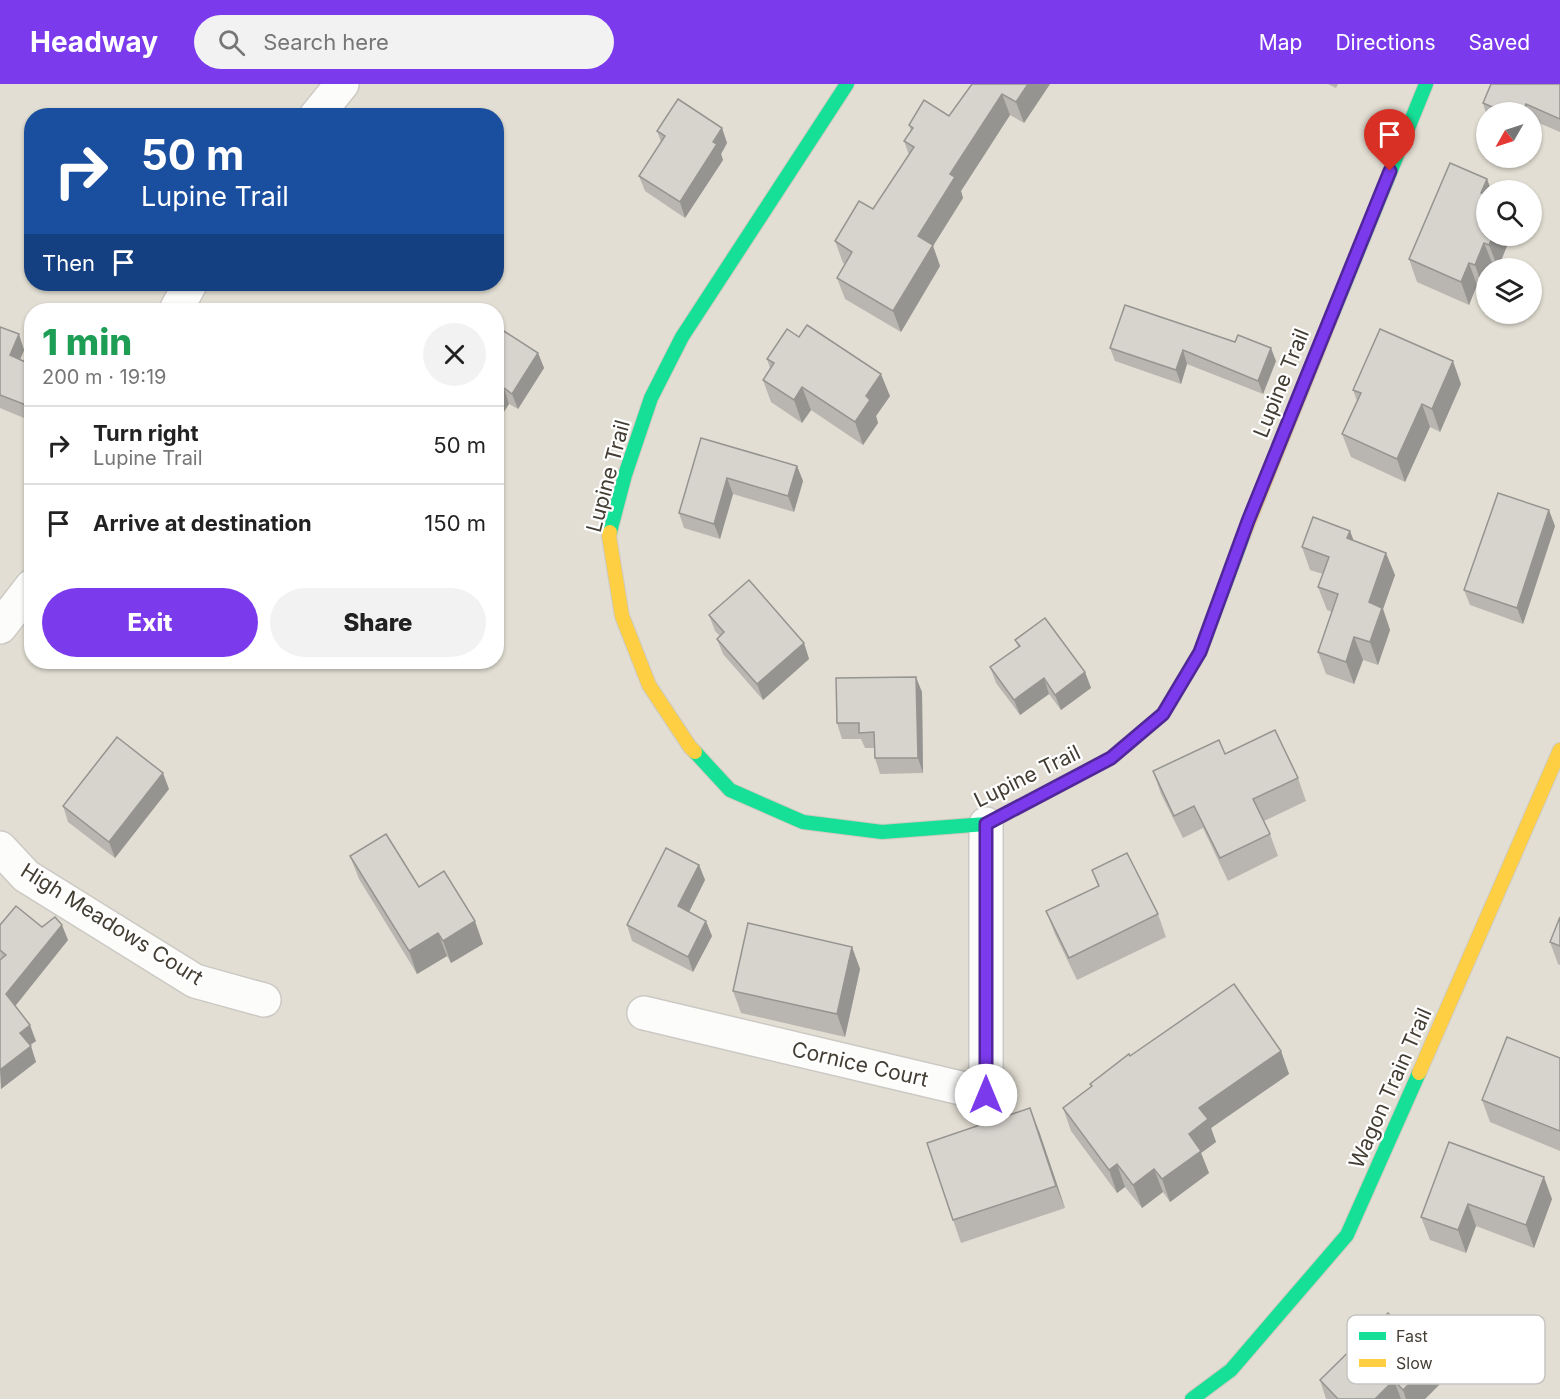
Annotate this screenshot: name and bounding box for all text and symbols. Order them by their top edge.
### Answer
search box [194,15,614,69]
text: Headway [30,25,158,59]
icon: search [215,26,248,59]
text: Search here [263,29,389,55]
text: Map [1259,30,1302,55]
text: Directions [1335,30,1436,55]
text: Saved [1469,30,1530,55]
north arrow [1476,102,1542,168]
map controls [1476,102,1542,324]
pin [1364,109,1415,171]
icon: arrive [1373,118,1406,151]
text: 50 m [141,129,244,180]
icon: right [42,132,120,210]
text: Lupine Trail [141,180,289,213]
button: search [1476,180,1542,246]
icon: arrive [107,246,140,279]
text: Then [42,250,95,276]
button: layers [1476,258,1542,324]
text: 1 min [42,320,132,364]
button: close [423,323,486,386]
street label: Lupine Trail [1248,325,1314,441]
text: 200 m · 19:19 [42,365,166,389]
street label: Lupine Trail [581,417,635,535]
text: Turn right [93,420,199,446]
icon: right [42,429,75,462]
text: 50 m [433,432,486,458]
text: Lupine Trail [93,446,203,470]
icon: arrive [42,507,75,540]
text: Arrive at destination [93,510,312,536]
text: 150 m [424,510,486,536]
button: Exit [42,588,258,657]
button: Share [270,588,486,657]
street label: Lupine Trail [970,740,1084,812]
street label: High Meadows Court [16,858,208,990]
street label: Wagon Train Trail [1343,1004,1437,1172]
street label: Cornice Court [789,1036,931,1092]
position arrow [954,1063,1018,1127]
legend [1347,1315,1545,1384]
text: Fast [1396,1326,1428,1346]
text: Slow [1396,1353,1433,1373]

